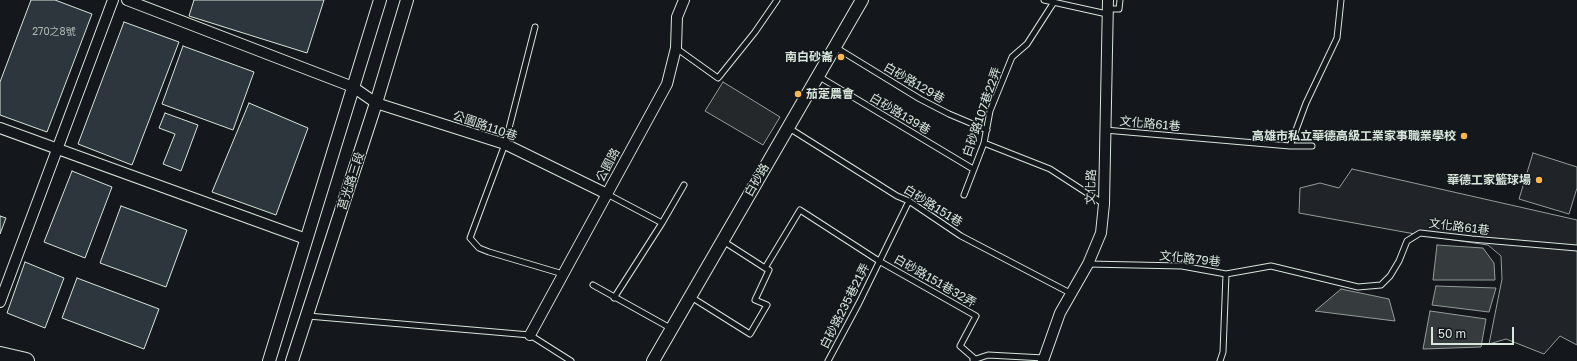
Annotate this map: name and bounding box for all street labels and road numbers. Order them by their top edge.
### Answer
street label: 白砂路129巷 [881,60,947,106]
street label: 白砂路107巷22弄 [960,65,1004,159]
street label: 白砂路139巷 [867,90,933,138]
street label: 公園路110巷 [451,108,519,144]
street label: 文化路61巷 [1119,114,1181,134]
street label: 公園路 [593,146,623,184]
street label: 莒光路三段 [335,150,367,212]
street label: 白砂路 [742,161,772,199]
street label: 文化路 [1083,169,1099,205]
street label: 白砂路151巷 [901,182,965,230]
street label: 文化路61巷 [1428,216,1490,238]
street label: 文化路79巷 [1159,249,1221,269]
street label: 白砂路151巷32弄 [891,252,979,310]
street label: 白砂路235巷21弄 [817,261,873,351]

